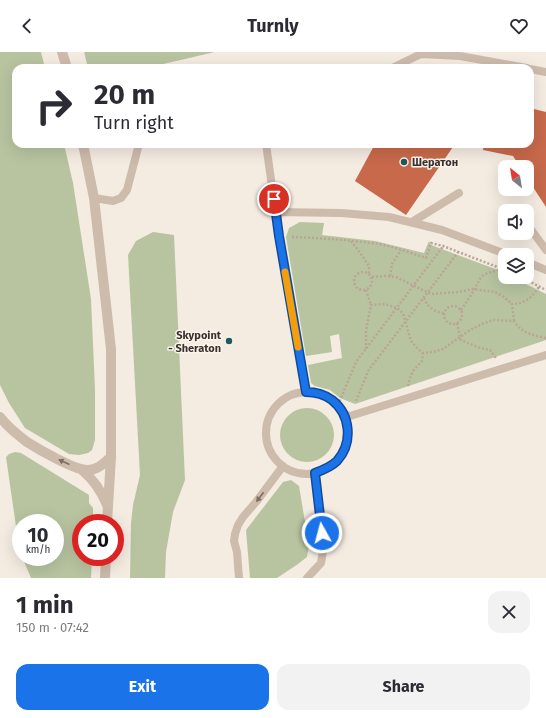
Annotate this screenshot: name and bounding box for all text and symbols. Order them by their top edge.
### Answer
icon: back [16,15,38,37]
text: Turnly [247,15,299,37]
icon: heart [508,15,530,37]
text: 20 m [94,78,155,111]
icon: right [28,80,80,132]
text: Turn right [94,112,174,134]
place label: Шератон [412,156,458,169]
marker: Шератон [399,157,409,167]
north arrow [498,160,534,196]
map controls [498,160,534,284]
pin [257,182,291,216]
icon: arrive [263,188,285,210]
button: sound [498,204,534,240]
button: layers [498,248,534,284]
place label: Skypoint - Sheraton [168,329,222,355]
marker: Skypoint - Sheraton [224,336,234,346]
one-way arrow [59,459,70,465]
one-way arrow [256,492,264,502]
position arrow [301,512,343,554]
speed limit sign: 20 [72,514,124,566]
text: 10 [28,523,48,547]
text: km/h [26,544,50,556]
text: 1 min [16,591,74,619]
button: close [488,591,530,633]
text: 150 m · 07:42 [16,620,89,635]
button: Exit [16,664,269,710]
button: Share [277,664,530,710]

